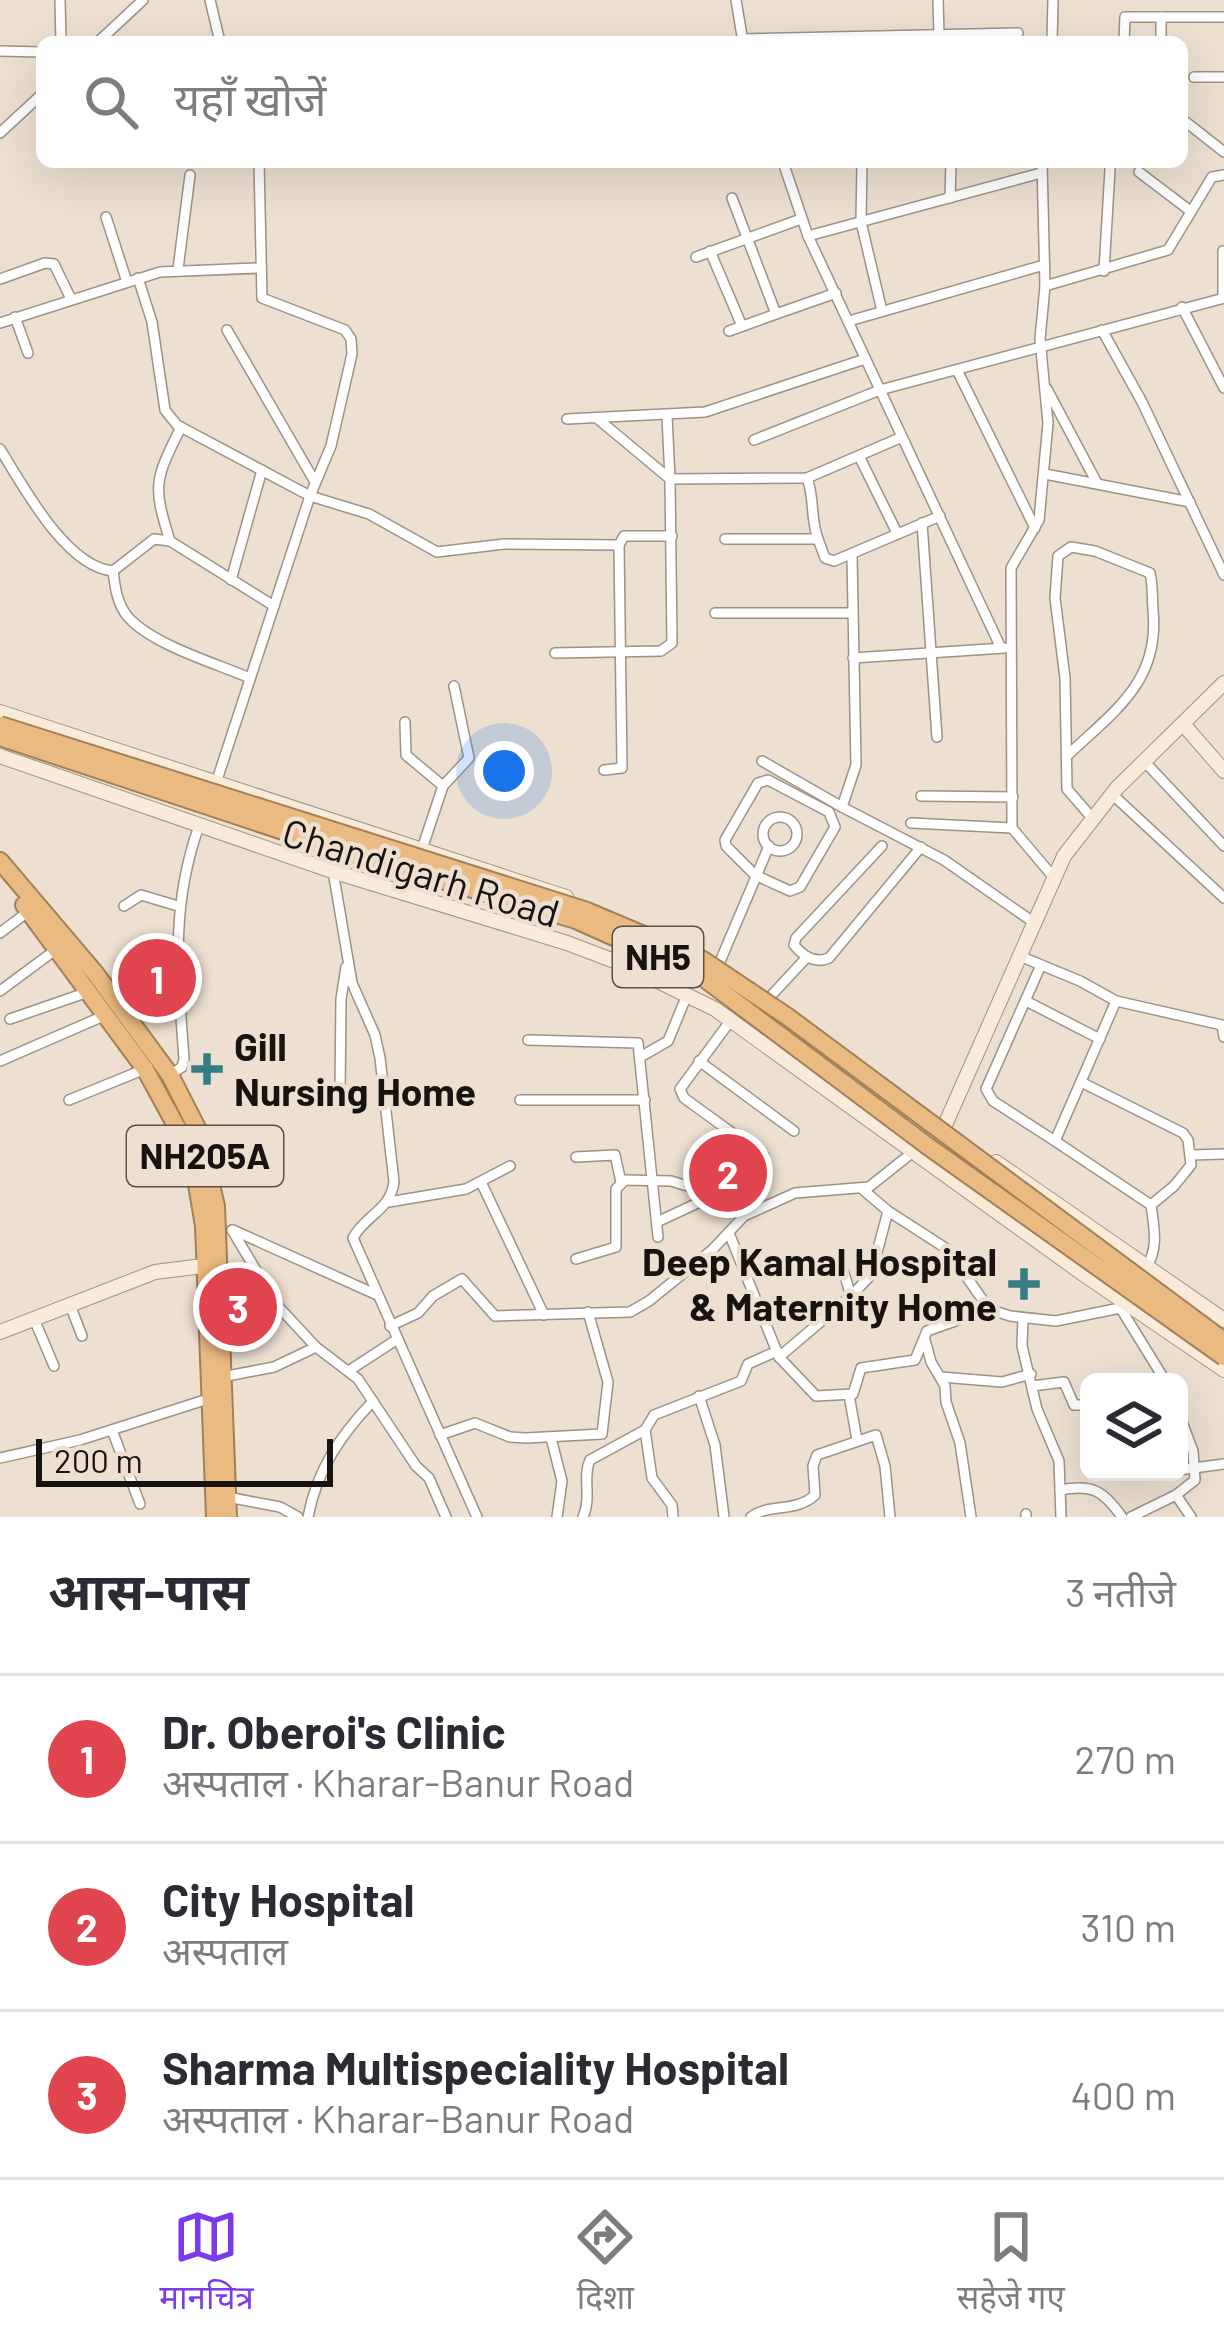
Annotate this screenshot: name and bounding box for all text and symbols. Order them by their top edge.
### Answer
search box [36,36,1188,168]
icon: search [78,69,144,135]
text: यहाँ खोजें [174,71,327,125]
your location [474,741,534,801]
street label: Chandigarh Road [278,807,565,936]
road number: NH5 [613,927,703,987]
pin: 1 [118,933,196,1023]
place label: Gill Nursing Home [234,1022,476,1114]
marker: Gill Nursing Home [191,1053,223,1085]
road number: NH205A [127,1126,283,1186]
pin: 2 [689,1128,767,1218]
place label: Deep Kamal Hospital & Maternity Home [642,1237,997,1329]
pin: 3 [199,1262,277,1352]
marker: Deep Kamal Hospital & Maternity Home [1008,1268,1040,1300]
map controls [1080,1373,1188,1481]
button: layers [1080,1373,1188,1481]
scale bar [36,1433,333,1486]
text: 200 m [54,1440,143,1480]
text: आस-पास [48,1559,249,1620]
text: 3 नतीजे [1065,1568,1176,1615]
text: Dr. Oberoi's Clinic [162,1704,506,1758]
text: 1 [80,1735,94,1782]
text: 270 m [1075,1735,1176,1782]
text: अस्पताल · Kharar-Banur Road [162,1758,634,1805]
text: City Hospital [162,1872,414,1926]
text: 2 [76,1903,98,1950]
text: 310 m [1080,1903,1176,1950]
text: अस्पताल [162,1926,288,1973]
text: Sharma Multispeciality Hospital [162,2040,789,2094]
text: 3 [76,2071,98,2118]
text: 400 m [1070,2071,1176,2118]
text: अस्पताल · Kharar-Banur Road [162,2094,634,2141]
tab: मानचित्र [159,2204,254,2322]
tab: दिशा [572,2204,638,2322]
tab: सहेजे गए [957,2204,1065,2322]

